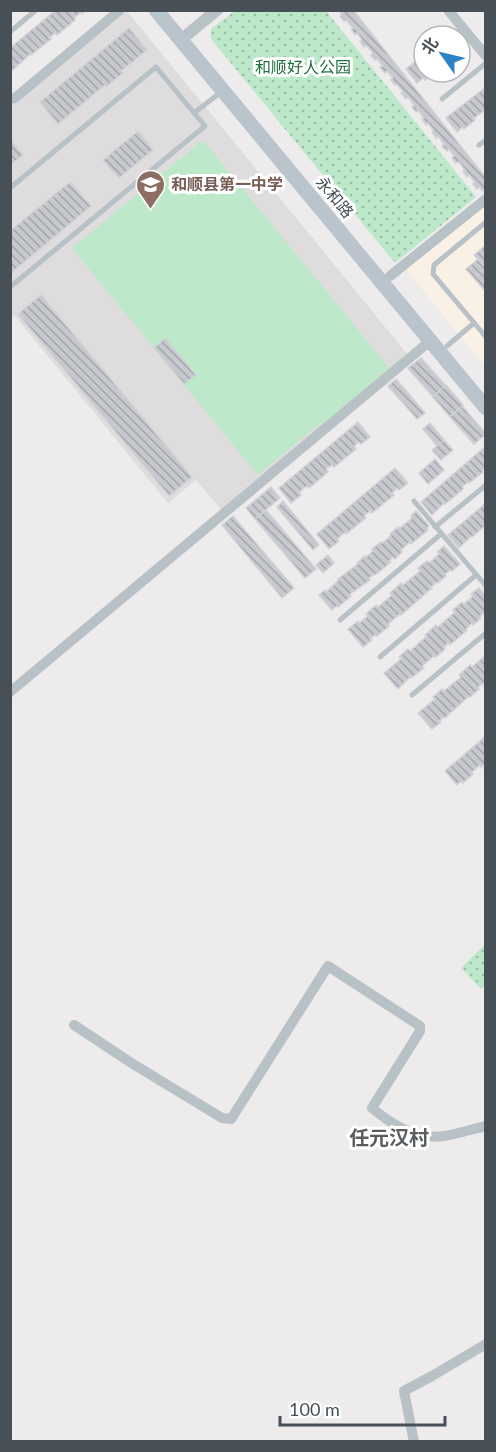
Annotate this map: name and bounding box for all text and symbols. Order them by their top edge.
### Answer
north arrow [412,24,472,84]
text: 北 [417,33,442,57]
park label: 和顺好人公园 [255,57,351,76]
school or university icon: 和顺县第一中学 [134,168,166,210]
street label: 永和路 [313,172,358,221]
place label: 和顺县第一中学 [171,174,283,193]
district label: 任元汉村 [349,1125,429,1149]
scale bar [280,1389,445,1427]
text: 100 m [289,1398,340,1420]

